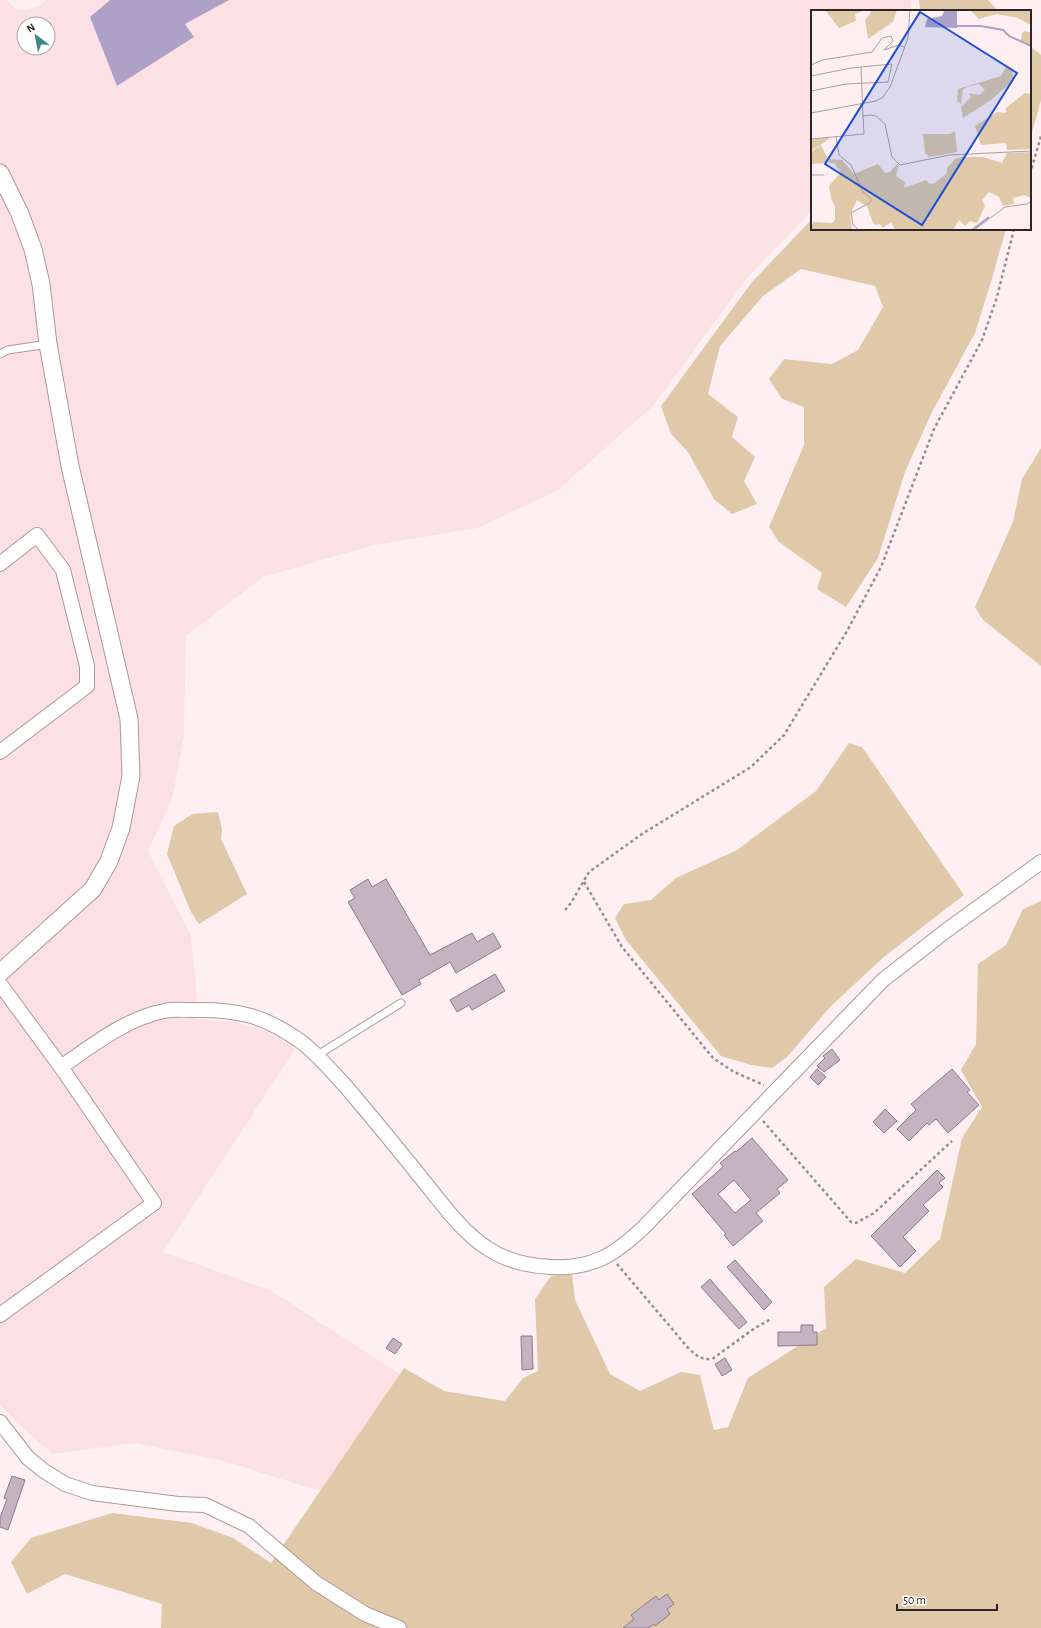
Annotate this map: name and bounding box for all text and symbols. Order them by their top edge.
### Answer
inset map [811,10,1031,230]
north arrow [16,16,56,56]
text: N [25,21,37,35]
scale bar [897,1586,997,1612]
text: 50 m [903,1594,926,1606]

